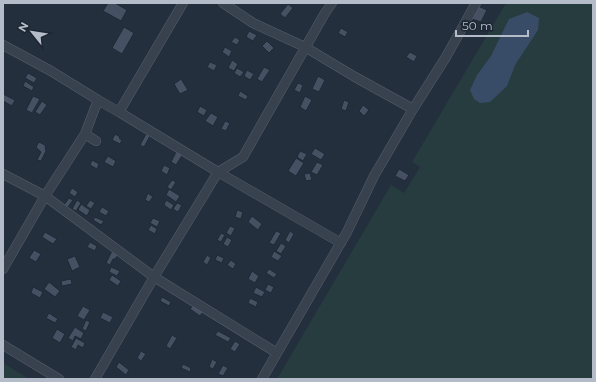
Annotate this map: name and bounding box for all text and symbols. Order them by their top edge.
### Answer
north arrow [12,12,52,52]
scale bar [456,12,528,38]
text: 50 m [462,18,493,33]
text: N [15,20,32,34]

